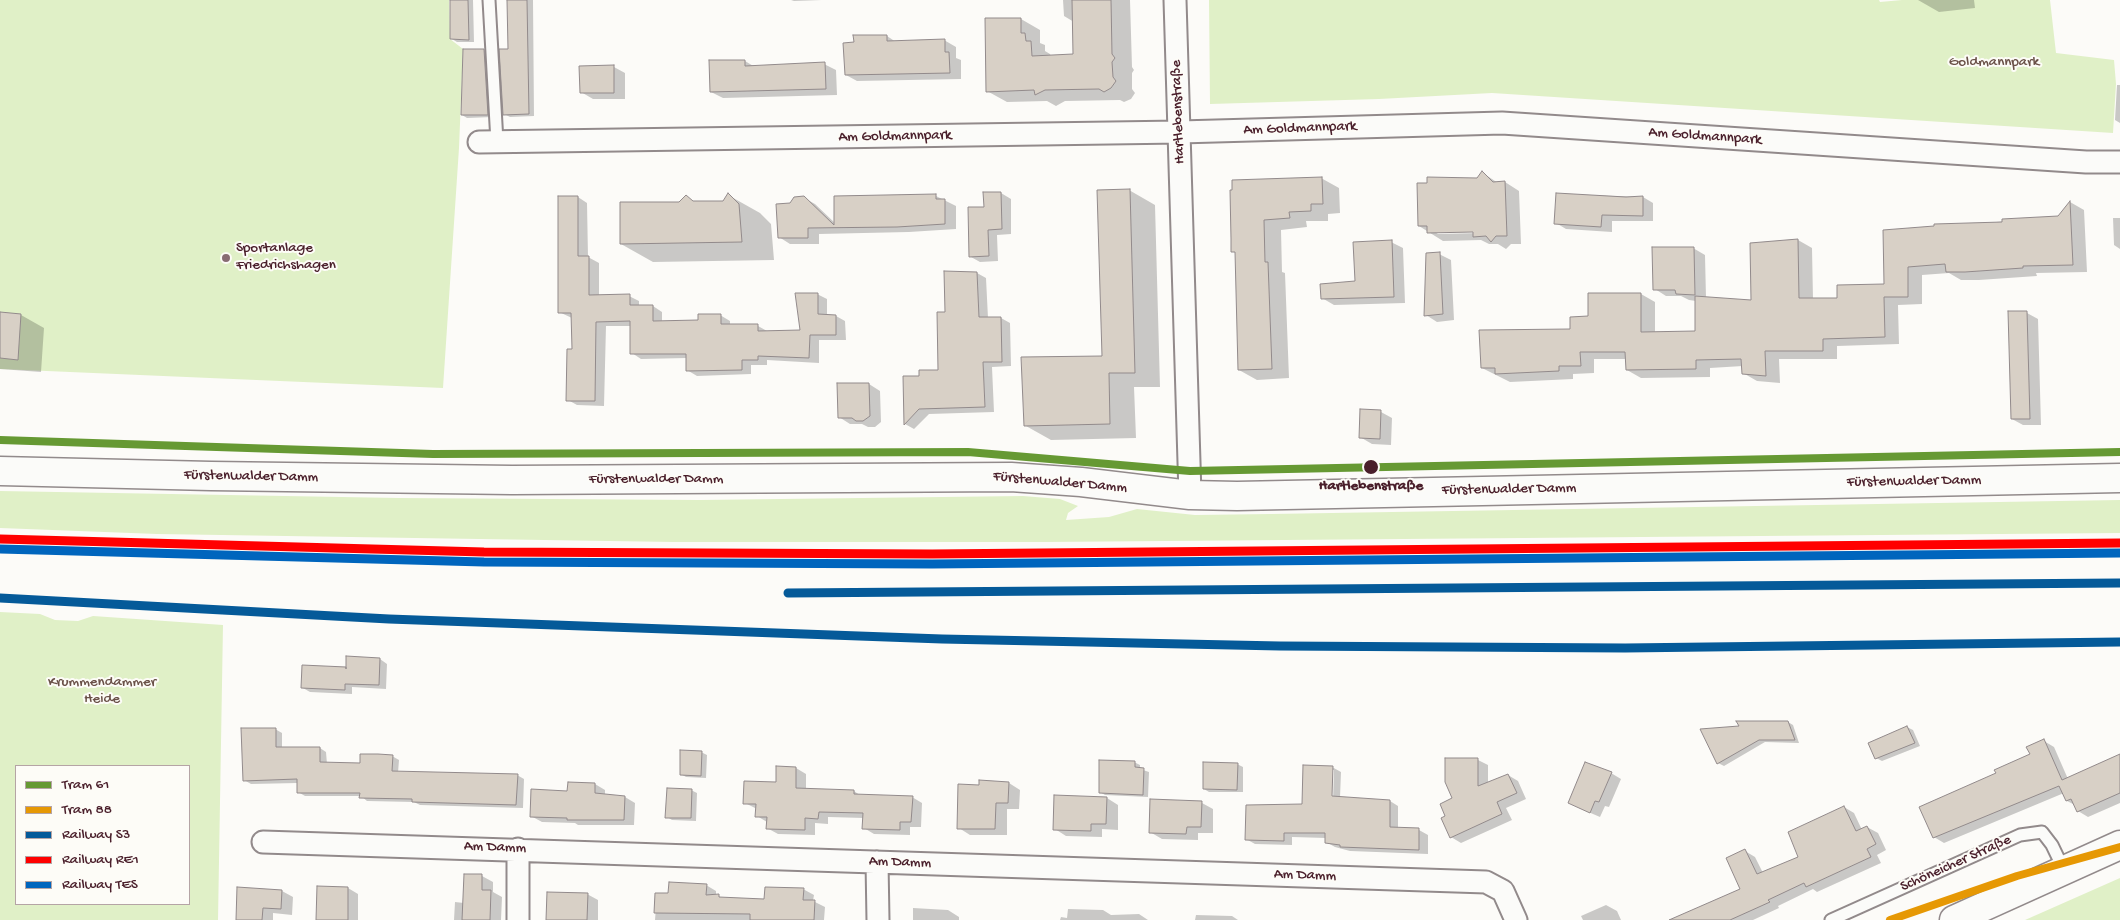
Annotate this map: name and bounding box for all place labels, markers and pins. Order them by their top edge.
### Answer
place label: Sportanlage Friedrichshagen [236,240,336,275]
marker: Sportanlage Friedrichshagen [220,252,232,264]
marker: Hartlebenstraße [1362,458,1380,476]
place label: Hartlebenstraße [1319,478,1423,496]

